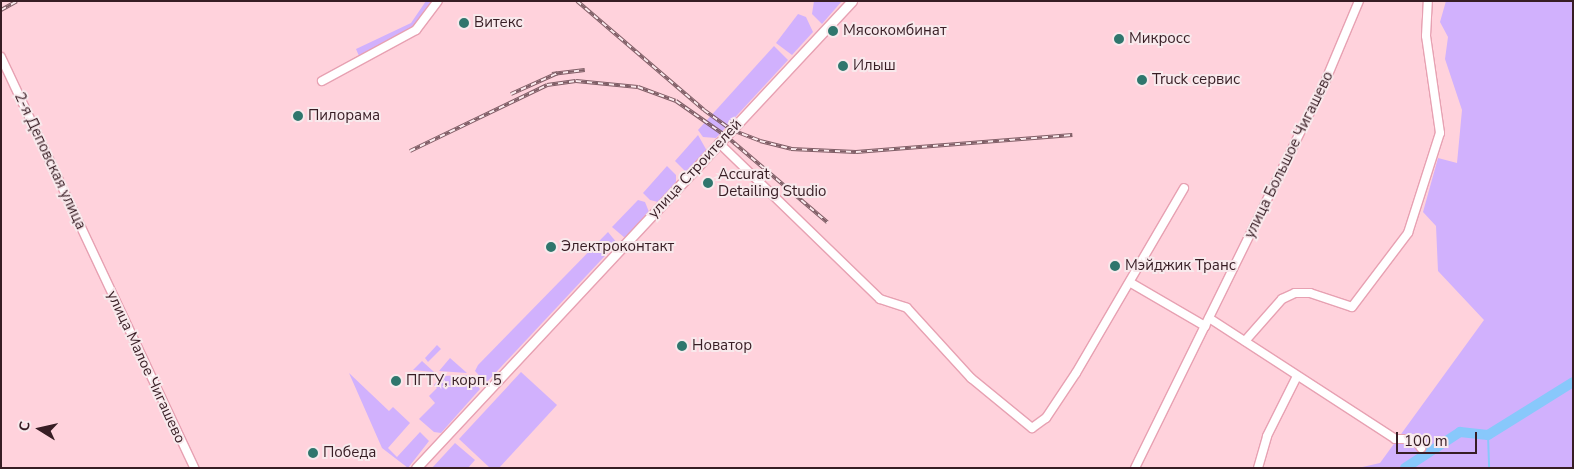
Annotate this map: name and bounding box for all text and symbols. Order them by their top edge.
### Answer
place label: Витекс [474,14,523,32]
marker: Витекс [458,17,470,29]
place label: Мясокомбинат [843,22,947,40]
marker: Мясокомбинат [827,25,839,37]
place label: Микросс [1129,30,1190,48]
marker: Микросс [1113,33,1125,45]
place label: Илыш [853,57,896,75]
marker: Илыш [837,60,849,72]
street label: улица Большое Чигашево [1241,69,1337,241]
place label: Truck сервис [1152,71,1240,89]
marker: Truck сервис [1136,74,1148,86]
street label: 2-я Деповская улица [10,89,90,233]
place label: Пилорама [308,107,380,125]
marker: Пилорама [292,110,304,122]
street label: улица Строителей [644,116,746,222]
place label: Accurat Detailing Studio [718,165,826,200]
marker: Accurat Detailing Studio [702,177,714,189]
place label: Электроконтакт [561,238,674,256]
marker: Электроконтакт [545,241,557,253]
place label: Мэйджик Транс [1125,257,1236,275]
marker: Мэйджик Транс [1109,260,1121,272]
street label: улица Малое Чигашево [103,288,189,446]
place label: Новатор [692,337,752,355]
marker: Новатор [676,340,688,352]
place label: ПГТУ, корп. 5 [406,372,502,390]
marker: ПГТУ, корп. 5 [390,375,402,387]
north arrow [15,404,65,454]
text: С [15,420,35,433]
scale bar [1399,422,1480,454]
text: 100 m [1404,431,1448,451]
place label: Победа [323,444,376,462]
marker: Победа [307,447,319,459]

